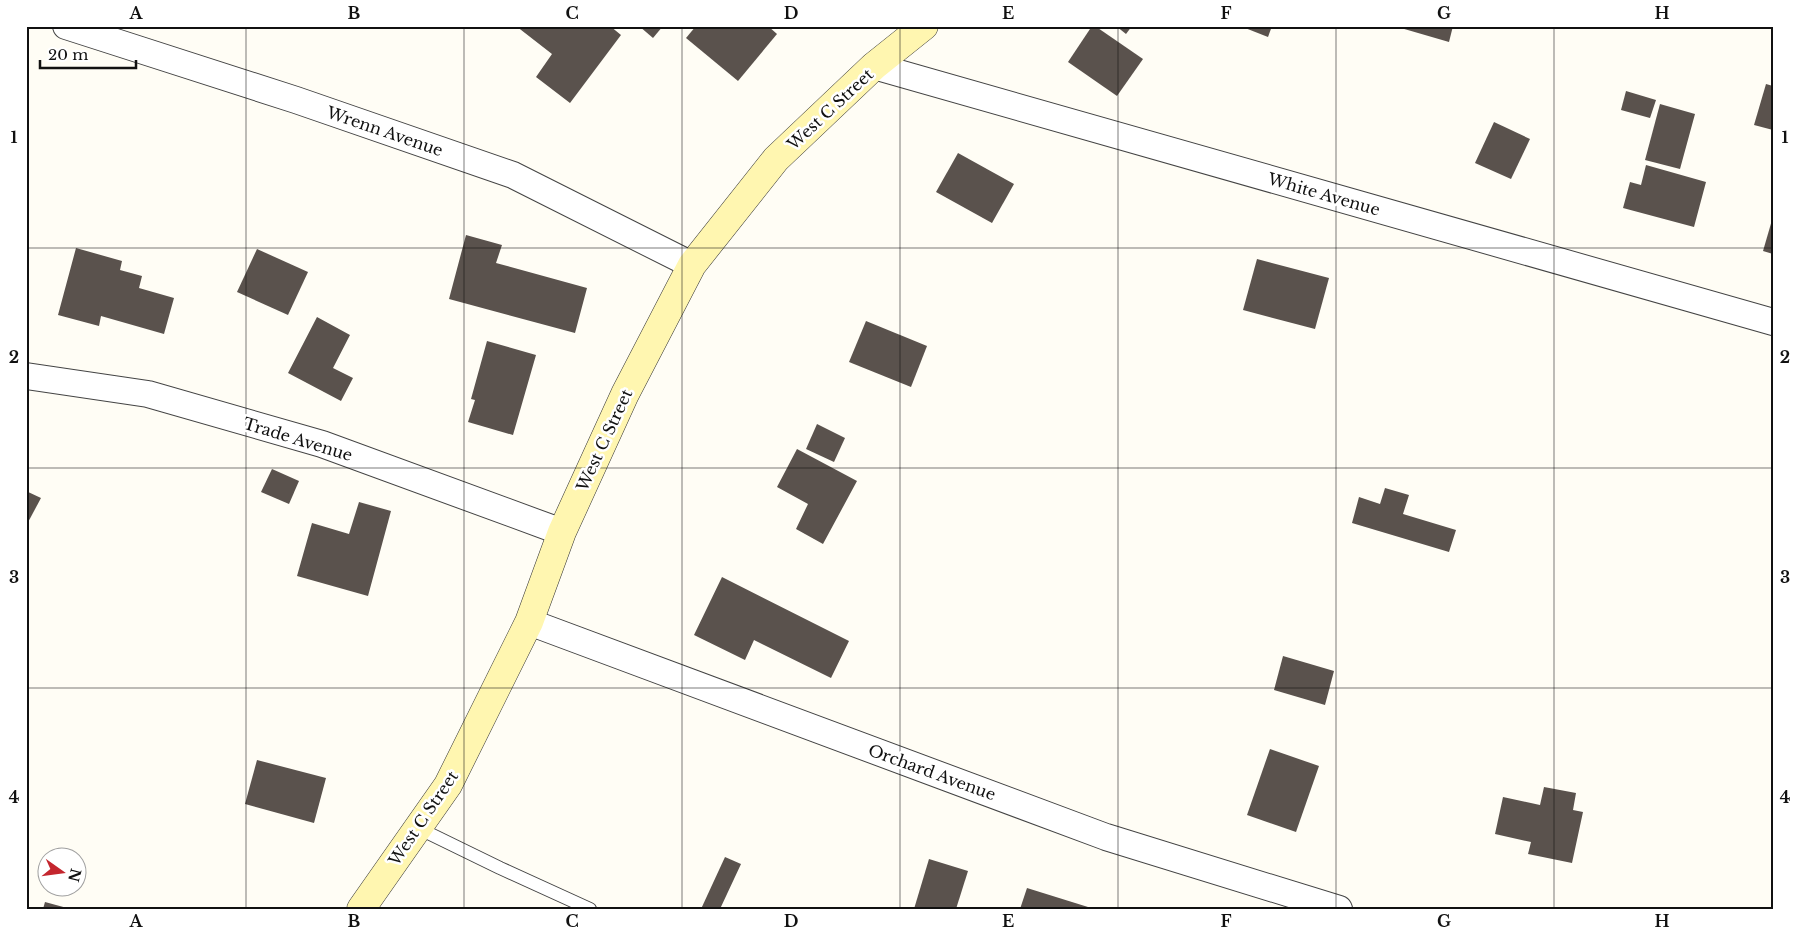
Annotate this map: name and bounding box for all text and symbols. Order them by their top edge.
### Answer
text: A [129,3,144,23]
text: B [348,3,361,23]
text: C [565,3,579,23]
text: D [784,3,798,23]
text: E [1002,3,1014,23]
text: F [1220,3,1232,23]
text: G [1437,3,1451,23]
text: H [1654,3,1670,23]
scale bar [40,38,136,70]
text: 20 m [48,45,88,64]
street label: West C Street [782,64,877,155]
street label: Wrenn Avenue [323,101,446,160]
text: 1 [11,127,18,147]
text: 1 [1782,127,1789,147]
street label: White Avenue [1265,168,1382,220]
text: 2 [9,347,19,367]
text: 2 [1780,347,1790,367]
street label: West C Street [571,386,636,495]
street label: Trade Avenue [241,413,355,465]
text: 3 [9,567,19,587]
text: 3 [1780,567,1790,587]
street label: Orchard Avenue [866,740,998,804]
street label: West C Street [383,767,462,870]
text: 4 [9,787,19,807]
text: 4 [1780,787,1790,807]
north arrow [38,848,88,898]
text: N [64,867,85,884]
text: A [129,911,144,931]
text: B [348,911,361,931]
text: C [565,911,579,931]
text: D [784,911,798,931]
text: E [1002,911,1014,931]
text: F [1220,911,1232,931]
text: G [1437,911,1451,931]
text: H [1654,911,1670,931]

